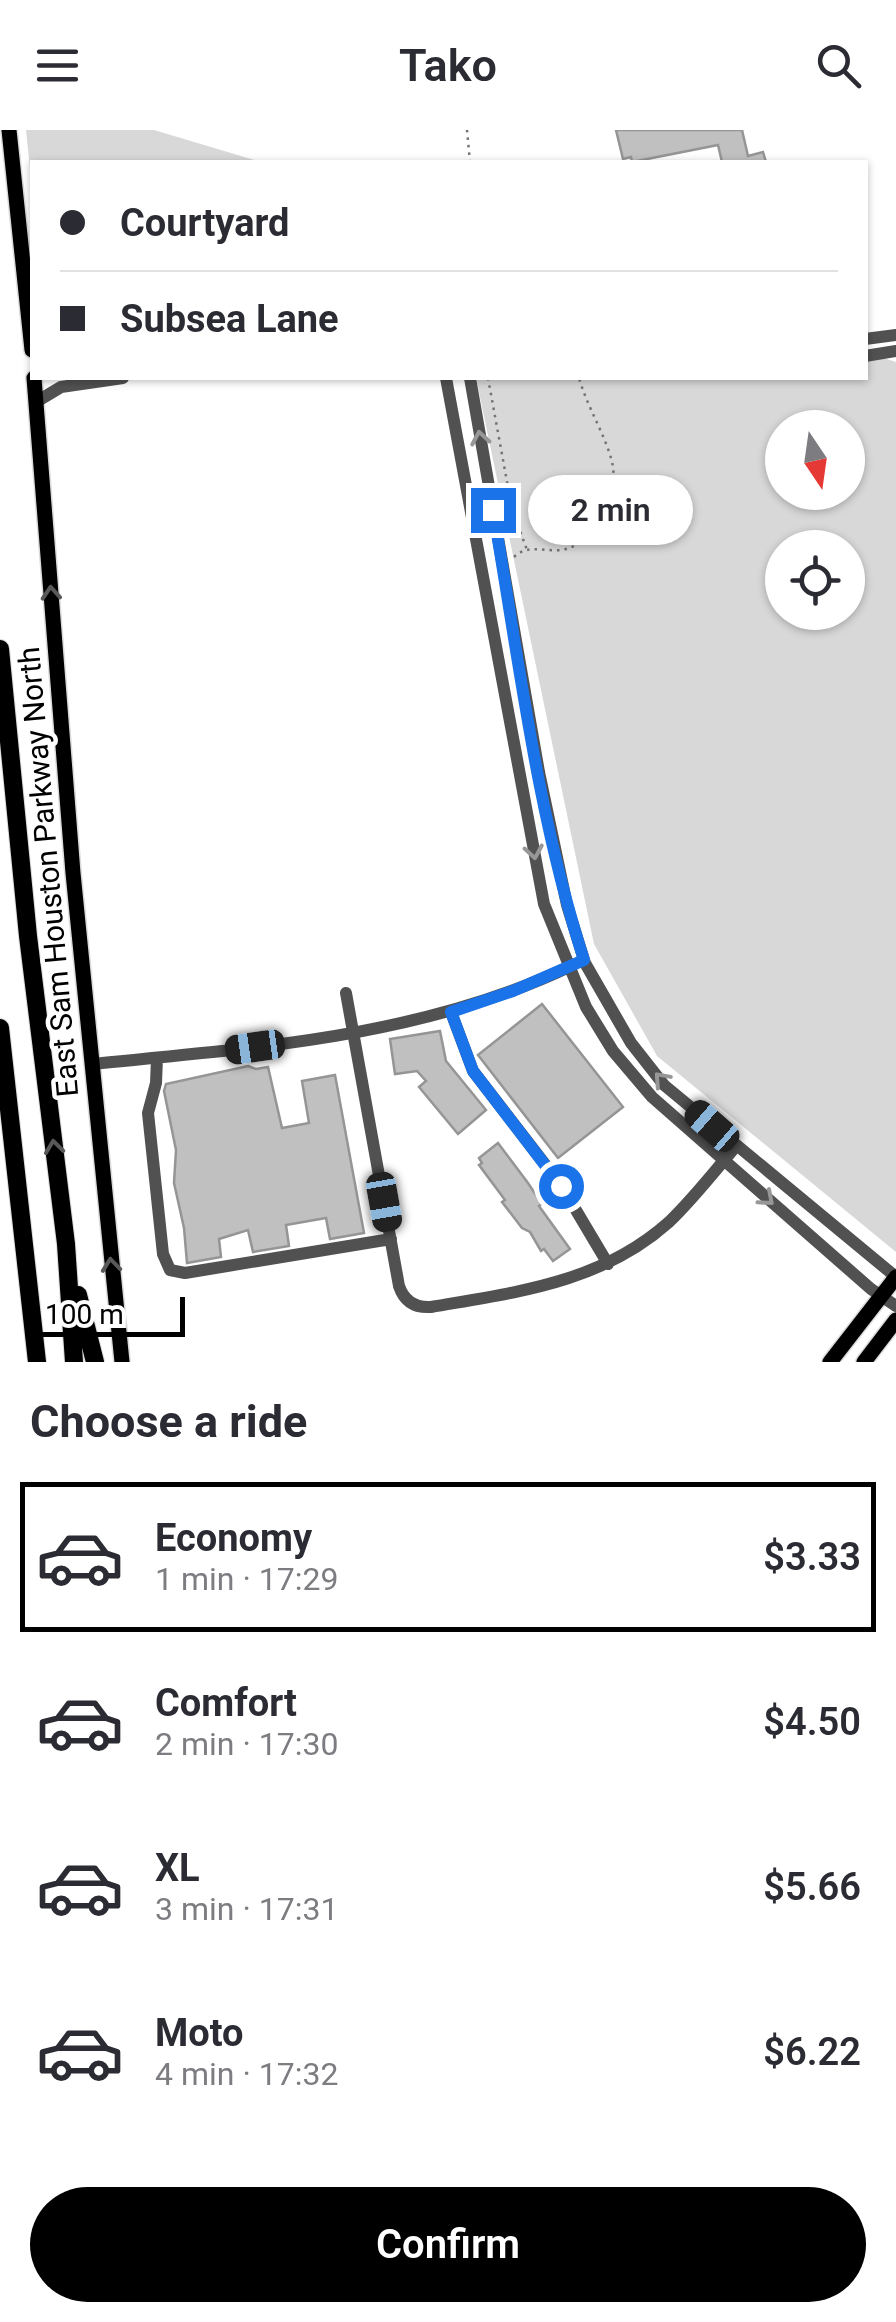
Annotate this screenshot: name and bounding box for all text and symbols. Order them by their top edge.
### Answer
icon: menu [30,38,85,93]
icon: search [811,38,866,93]
text: Tako [399,39,497,92]
text: Courtyard [120,201,289,245]
text: Subsea Lane [120,297,339,341]
north arrow [765,410,865,510]
map controls [765,410,865,630]
one-way arrow [470,430,491,446]
callout: 2 min [528,475,693,545]
route end [471,488,516,533]
text: 2 min [570,491,651,529]
button: locate [765,530,865,630]
one-way arrow [41,584,62,600]
street label: East Sam Houston Parkway North [11,646,85,1098]
one-way arrow [523,843,544,860]
car [223,1028,287,1066]
one-way arrow [655,1072,673,1091]
car [680,1095,744,1157]
one-way arrow [44,1138,65,1155]
route start [539,1164,584,1209]
car [364,1170,404,1234]
one-way arrow [755,1187,774,1205]
one-way arrow [101,1257,122,1273]
scale bar [30,1292,185,1336]
text: 100 m [45,1298,124,1331]
text: Choose a ride [30,1395,307,1448]
icon: car [35,1512,125,1602]
text: Economy [155,1516,312,1560]
text: $3.33 [763,1535,861,1579]
text: 1 min · 17:29 [155,1560,338,1598]
icon: car [35,1677,125,1767]
text: Comfort [155,1681,297,1725]
text: $4.50 [763,1700,861,1744]
text: 2 min · 17:30 [155,1725,338,1763]
icon: car [35,1842,125,1932]
text: XL [155,1846,200,1890]
text: $5.66 [763,1865,861,1909]
text: 3 min · 17:31 [155,1890,338,1928]
icon: car [35,2007,125,2097]
text: Moto [155,2011,244,2055]
text: $6.22 [763,2030,861,2074]
text: 4 min · 17:32 [155,2055,338,2093]
button: Confirm [30,2187,866,2302]

